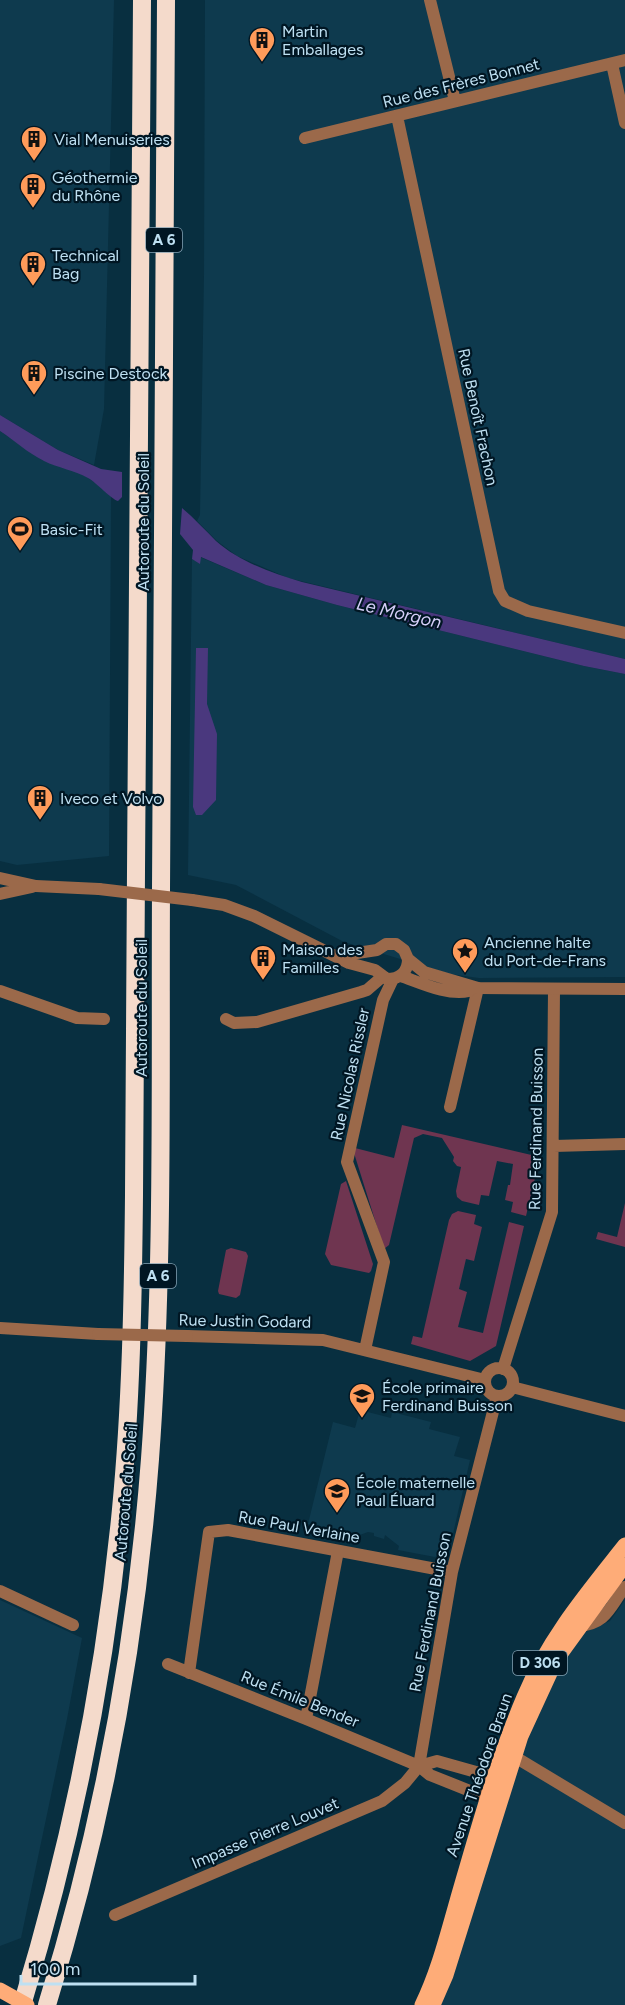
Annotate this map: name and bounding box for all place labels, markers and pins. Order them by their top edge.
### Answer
place label: Martin Emballages [282,22,363,59]
building icon: Martin Emballages [247,25,277,63]
building icon: Vial Menuiseries [19,124,49,162]
place label: Vial Menuiseries [54,130,170,149]
place label: Géothermie du Rhône [52,168,138,205]
building icon: Géothermie du Rhône [18,171,48,209]
place label: Technical Bag [52,246,119,283]
building icon: Technical Bag [18,249,48,287]
building icon: Piscine Destock [19,358,49,396]
place label: Piscine Destock [54,364,168,383]
sports icon: Basic-Fit [5,514,35,552]
place label: Basic-Fit [40,520,103,539]
building icon: Iveco et Volvo [25,783,55,821]
place label: Iveco et Volvo [60,789,163,808]
place label: Ancienne halte du Port-de-Frans [484,933,606,970]
place icon: Ancienne halte du Port-de-Frans [450,936,480,974]
place label: Maison des Familles [282,940,363,977]
building icon: Maison des Familles [248,943,278,981]
place label: École primaire Ferdinand Buisson [382,1378,513,1415]
school or university icon: École primaire Ferdinand Buisson [347,1381,377,1419]
place label: École maternelle Paul Éluard [356,1473,475,1510]
school or university icon: École maternelle Paul Éluard [322,1476,352,1514]

